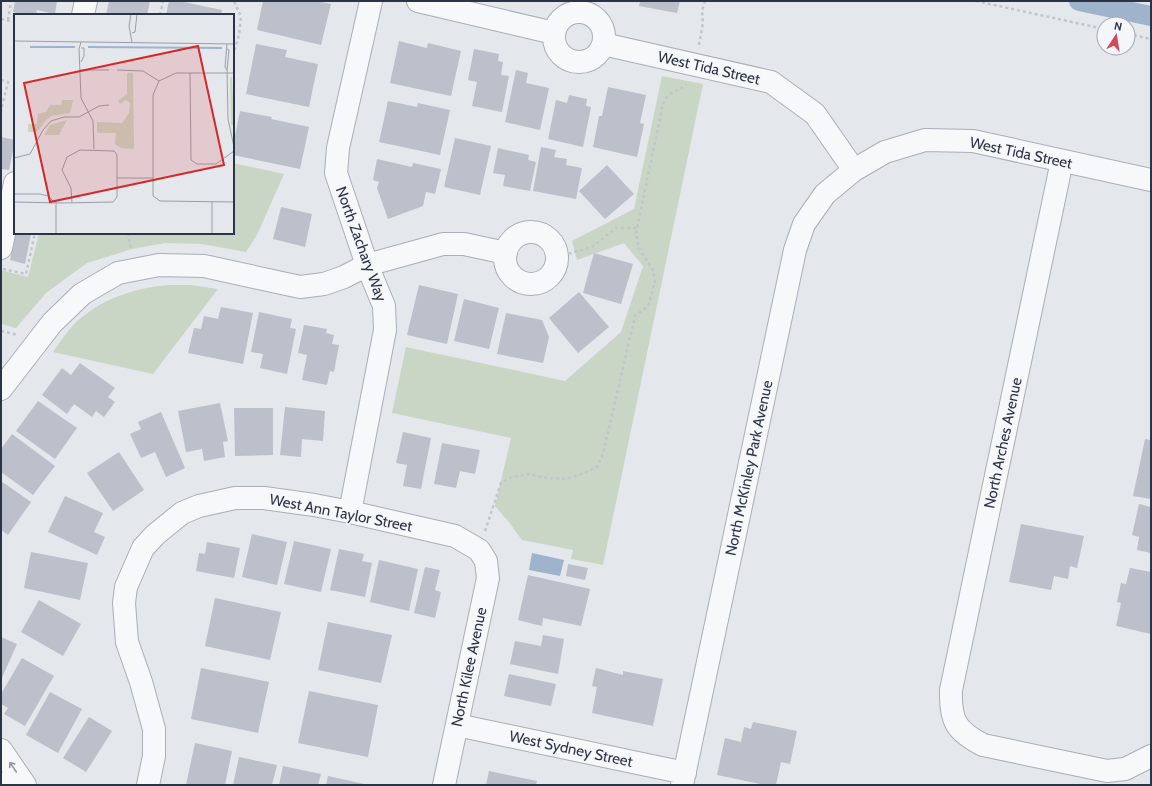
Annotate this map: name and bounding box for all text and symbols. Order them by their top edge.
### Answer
inset map [14,14,234,234]
north arrow [1096,16,1136,56]
text: N [1113,19,1123,34]
street label: West Tida Street [656,47,762,89]
street label: West Tida Street [968,133,1074,173]
street label: North Zachary Way [332,184,390,304]
street label: North Arches Avenue [980,376,1026,510]
street label: North McKinley Park Avenue [722,378,776,557]
street label: West Ann Taylor Street [268,490,414,536]
street label: North Kilee Avenue [448,605,491,728]
street label: West Sydney Street [508,727,634,771]
one-way arrow [9,762,17,773]

